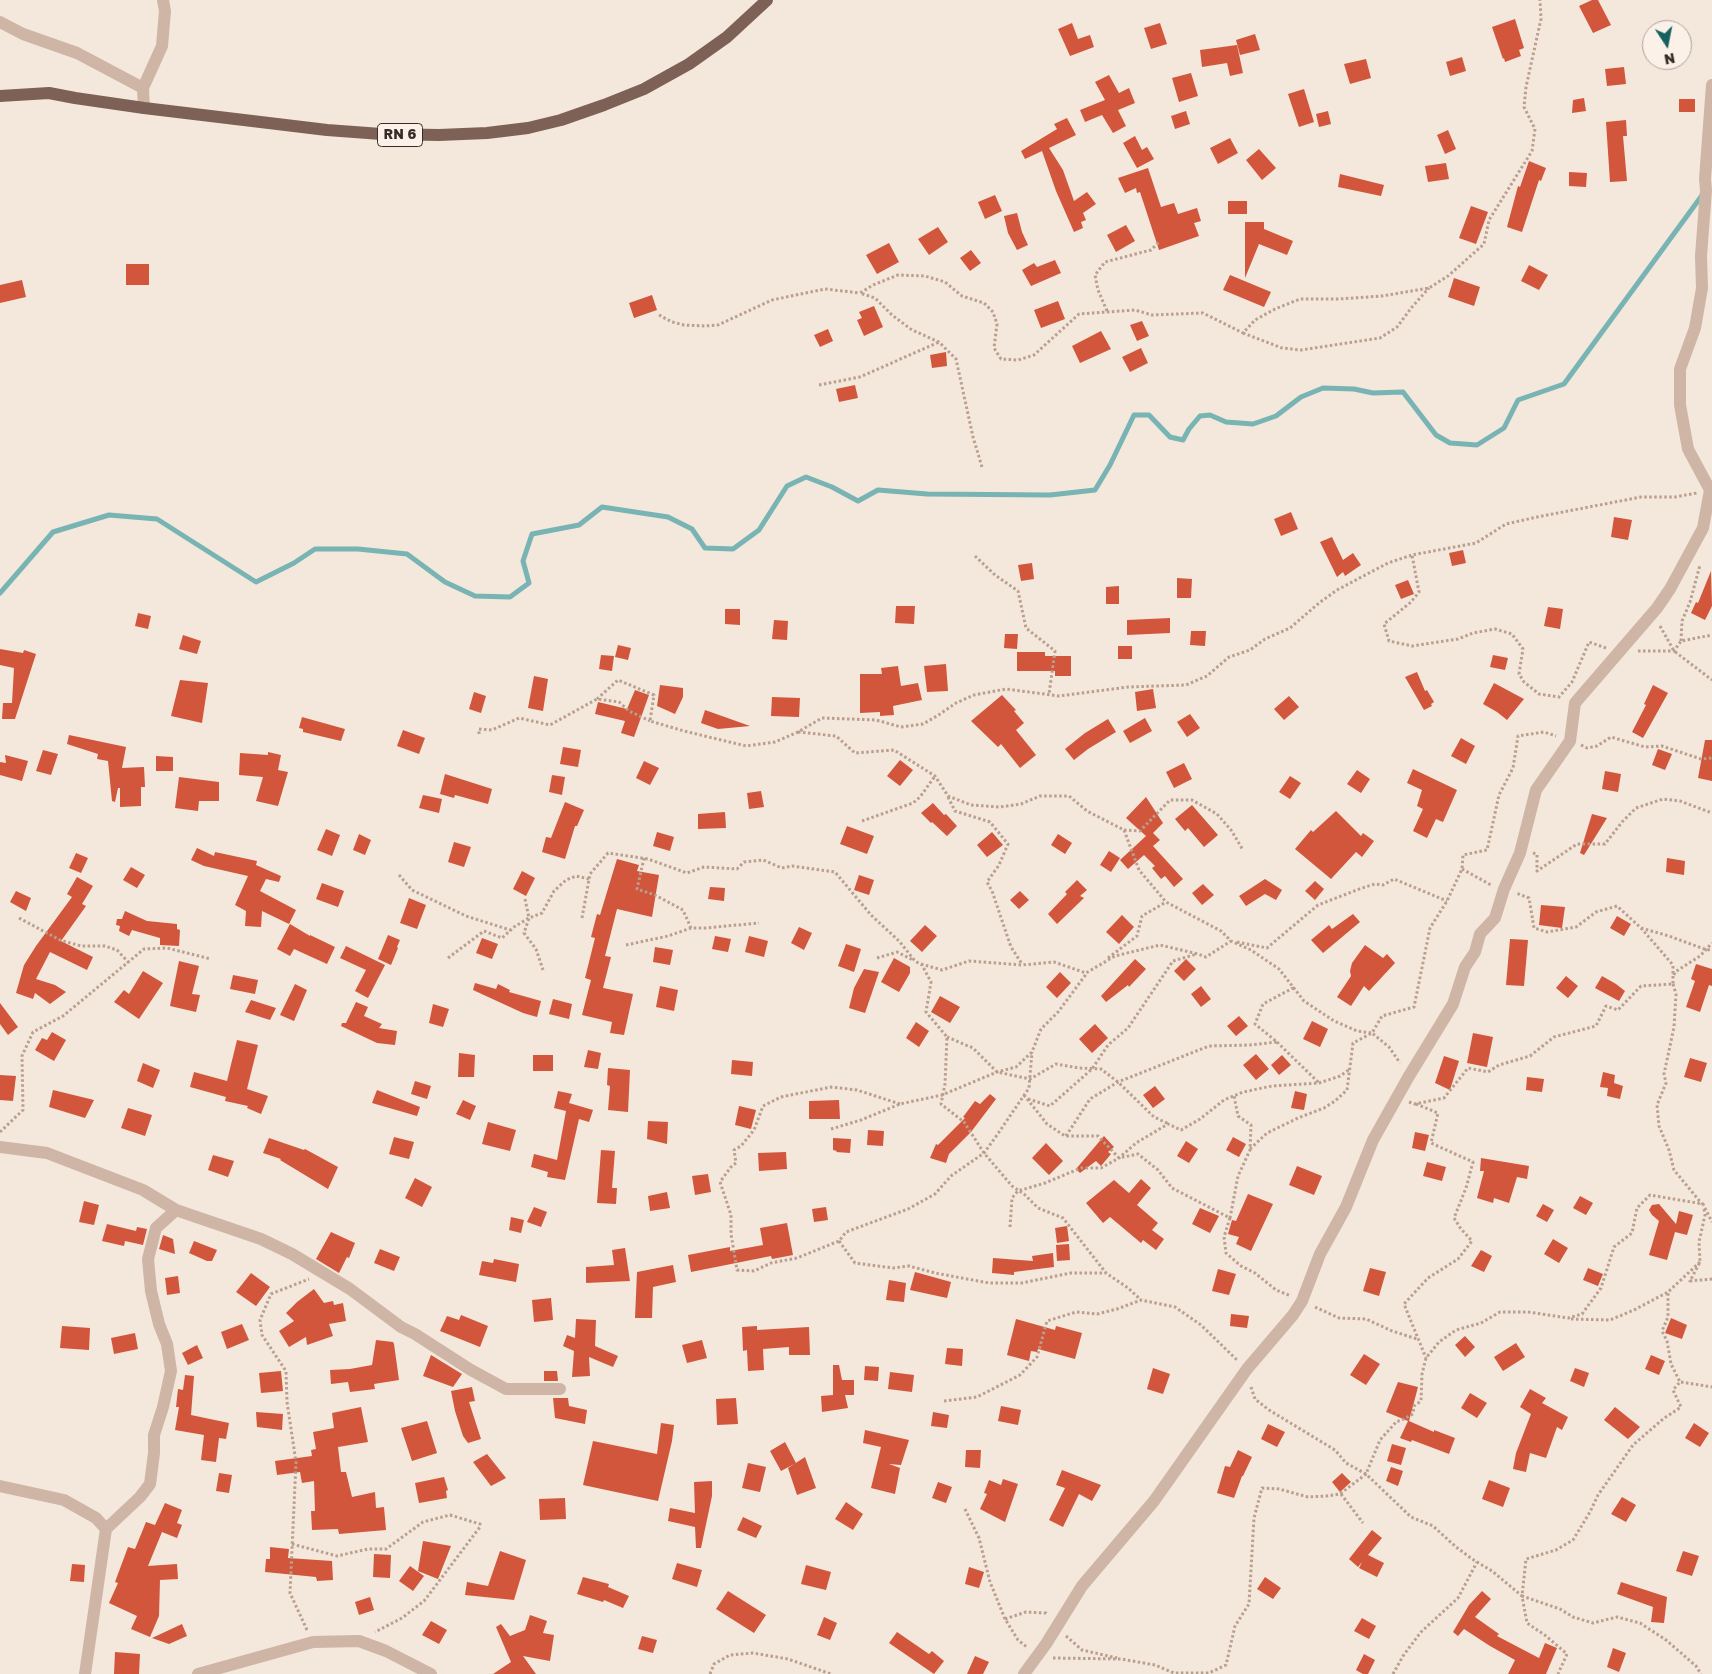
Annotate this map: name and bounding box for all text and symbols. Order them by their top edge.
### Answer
north arrow [1642,20,1692,70]
text: N [1663,50,1677,69]
road number: RN 6 [378,124,422,146]

